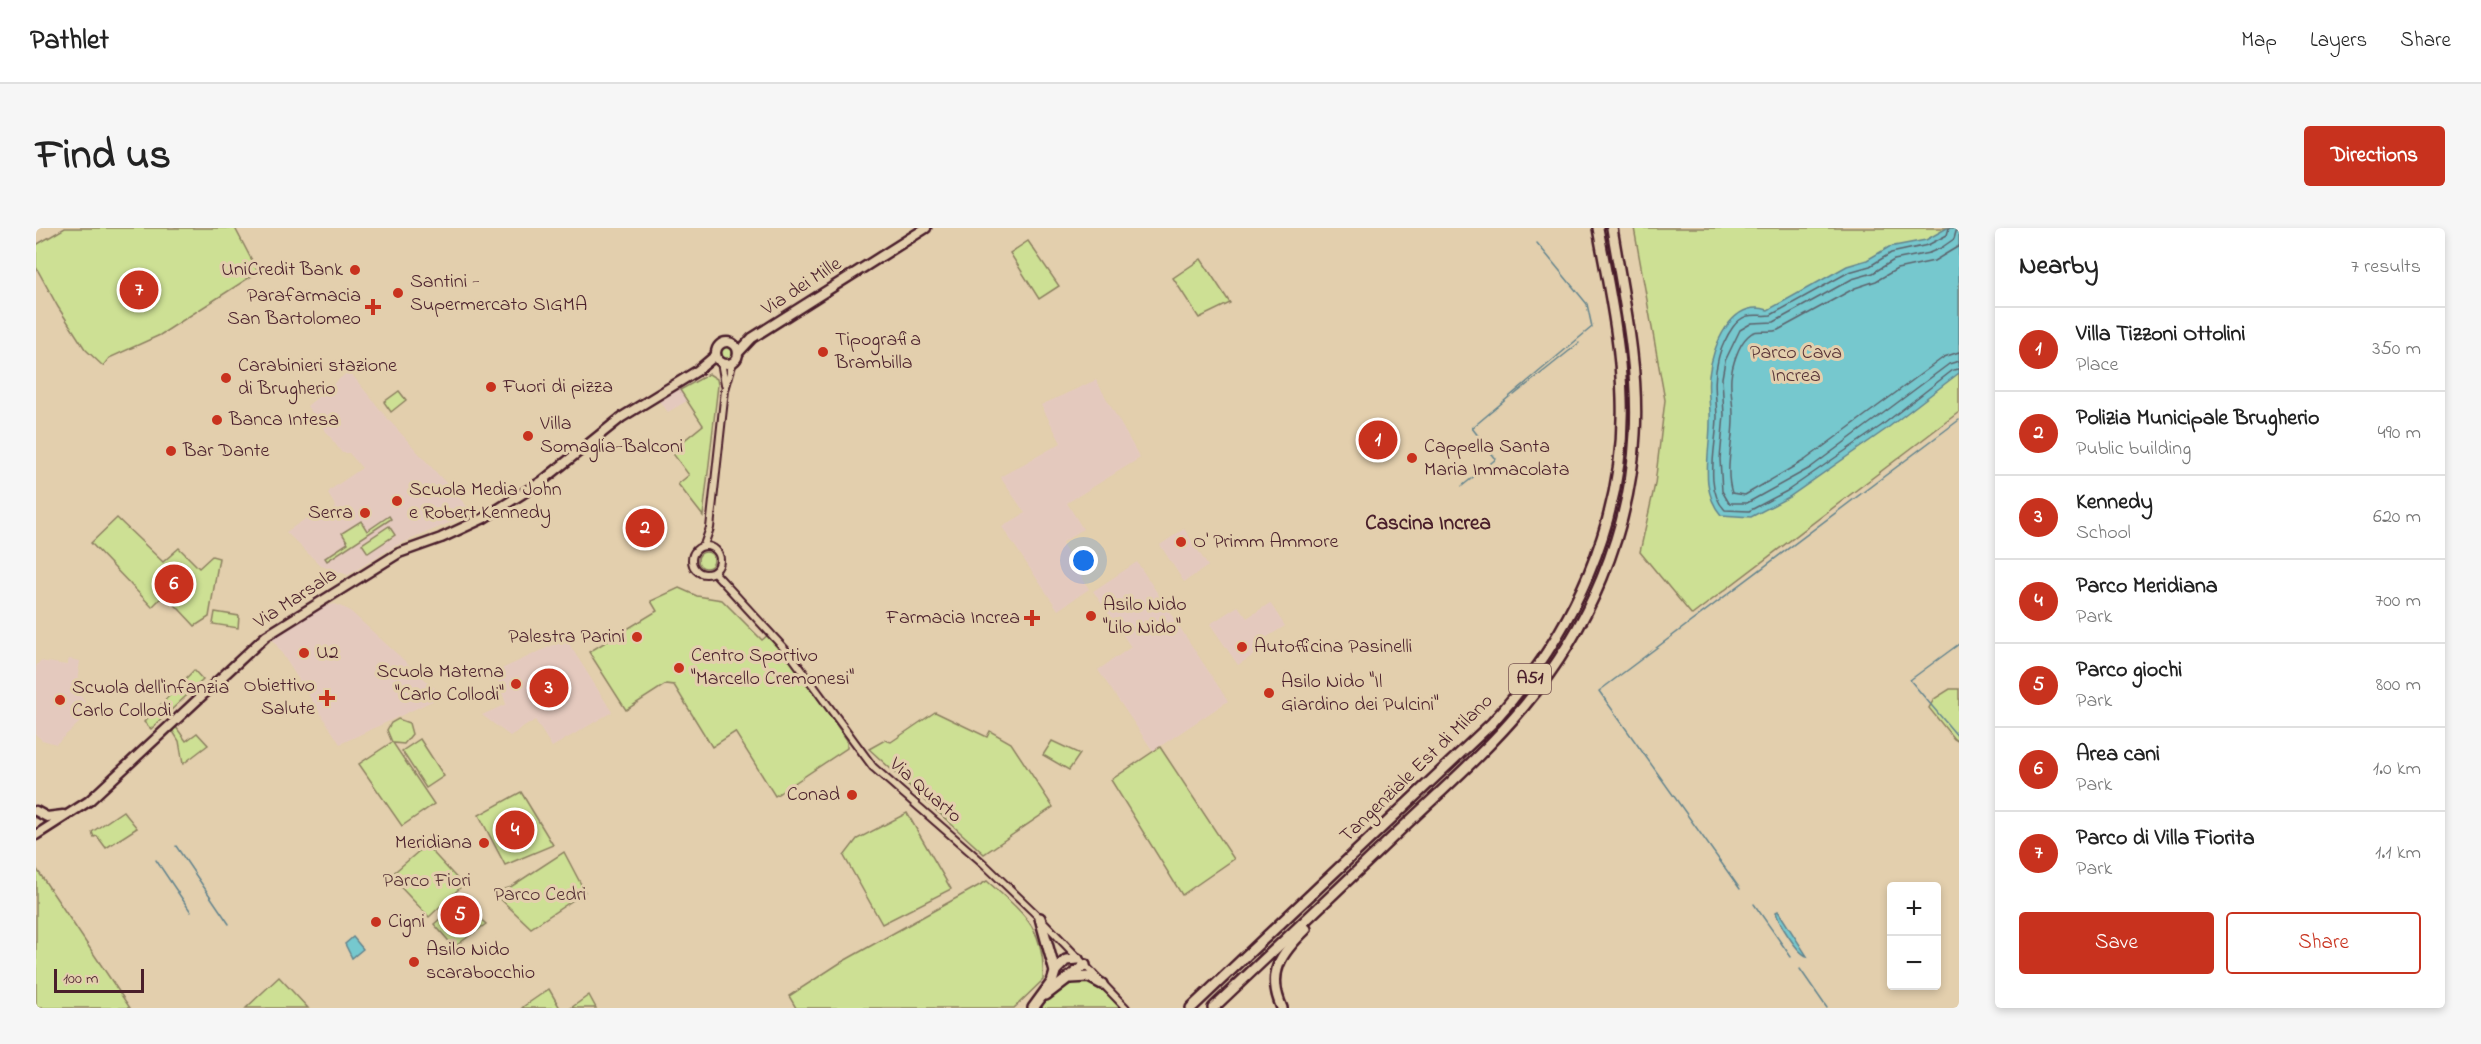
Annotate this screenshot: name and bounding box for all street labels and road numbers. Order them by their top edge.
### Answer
street label: Via dei Mille [756,250,848,324]
street label: Via Marsala [248,561,343,637]
road number: A51 [1509,664,1551,694]
street label: Tangenziale Est di Milano [1334,688,1501,851]
street label: Via Quarto [881,750,968,831]

